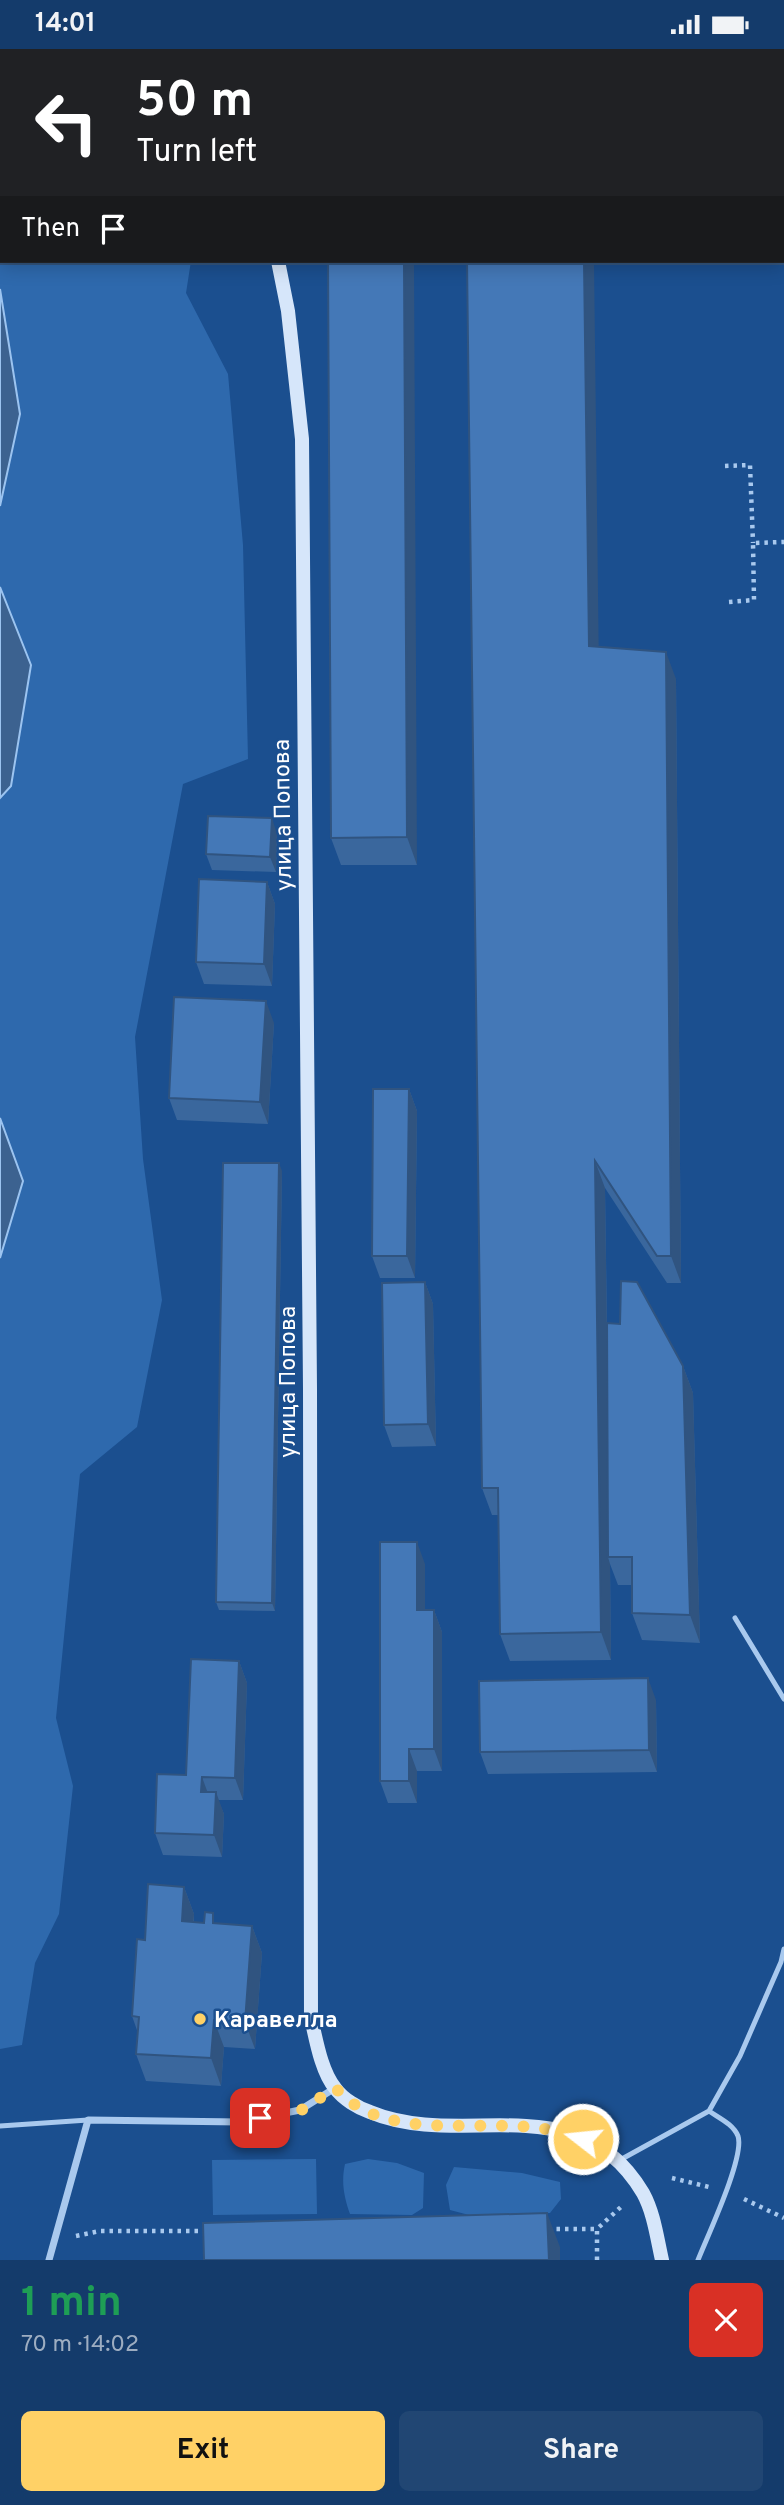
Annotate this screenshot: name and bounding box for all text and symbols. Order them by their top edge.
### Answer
text: 14:01 [35,8,96,41]
text: 50 m [136,72,253,134]
icon: left [21,77,112,168]
text: Turn left [136,133,257,173]
icon: arrive [94,210,132,248]
text: Then [21,213,80,246]
street label: улица Попова [269,739,300,891]
street label: улица Попова [275,1306,304,1458]
place label: Каравелла [214,2007,338,2036]
marker: Каравелла [192,2011,208,2027]
pin [230,2088,290,2148]
icon: arrive [241,2099,279,2137]
position arrow [546,2102,620,2176]
text: 1 min [21,2278,122,2331]
button: close [689,2283,763,2357]
text: 70 m · 14:02 [21,2331,139,2360]
button: Exit [21,2411,385,2491]
button: Share [399,2411,763,2491]

